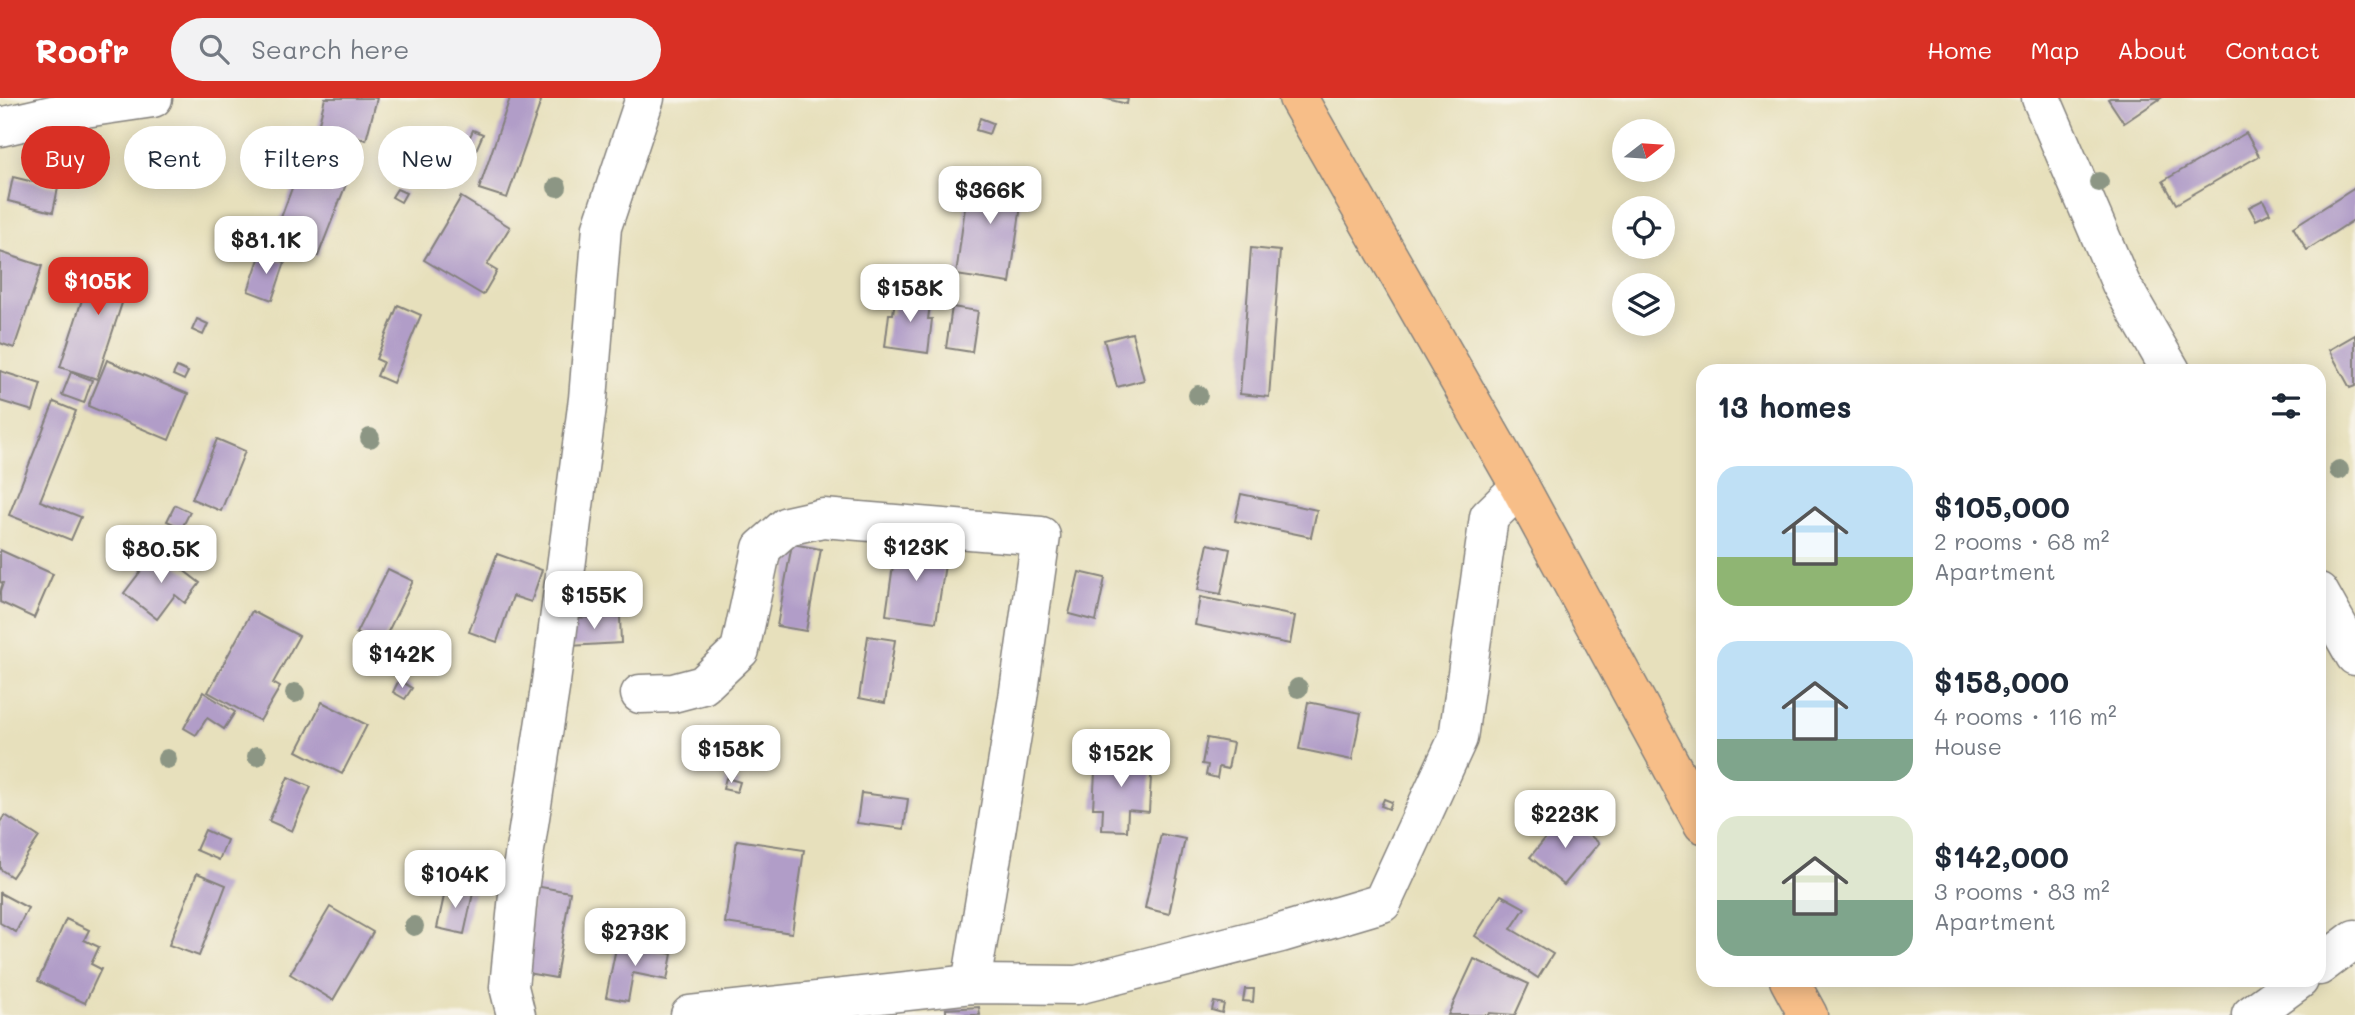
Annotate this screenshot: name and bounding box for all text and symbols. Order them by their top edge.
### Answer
search box [171,18,661,81]
text: Roofr [35,28,129,71]
icon: search [195,30,233,68]
text: Search here [251,32,409,66]
text: Home [1927,34,1992,65]
text: Map [2030,34,2079,65]
text: About [2117,34,2187,65]
text: Contact [2225,34,2320,65]
north arrow [1612,119,1675,182]
map controls [1612,119,1675,336]
chip: Buy [21,126,110,189]
chip: Rent [124,126,226,189]
chip: Filters [240,126,364,189]
chip: New [378,126,477,189]
pin: $366K [941,166,1039,226]
text: $366K [955,174,1025,204]
button: locate [1612,196,1675,259]
pin: $81.1K [209,216,323,276]
text: $81.1K [230,224,302,254]
pin: $105K [49,258,147,317]
pin: $158K [861,264,959,324]
text: $105K [64,265,132,295]
text: $158K [876,272,944,302]
button: layers [1612,273,1675,336]
text: 13 homes [1717,386,1852,426]
icon: filters [2267,387,2305,425]
text: $105,000 [1934,486,2070,526]
icon: home [1773,494,1857,578]
pin: $123K [867,524,965,583]
pin: $80.5K [104,526,218,585]
text: 2 rooms · 68 m² [1934,526,2109,556]
text: $123K [883,531,949,561]
text: $80.5K [122,533,200,563]
text: Apartment [1934,556,2056,586]
pin: $155K [545,572,643,631]
text: $155K [561,579,627,609]
pin: $142K [353,630,451,690]
text: $142K [369,638,435,668]
text: $158,000 [1934,661,2069,701]
icon: home [1773,669,1857,753]
text: 4 rooms · 116 m² [1934,701,2117,731]
pin: $158K [682,726,780,785]
pin: $152K [1072,730,1170,789]
text: House [1934,731,2002,761]
text: $158K [697,733,765,763]
text: $152K [1088,737,1154,767]
pin: $223K [1516,790,1614,850]
text: $223K [1531,798,1599,828]
text: $142,000 [1934,836,2069,876]
icon: home [1773,844,1857,928]
pin: $104K [406,850,504,910]
text: $104K [421,858,489,888]
text: 3 rooms · 83 m² [1934,876,2110,906]
text: Apartment [1934,906,2056,936]
pin: $273K [586,908,684,968]
text: $273K [601,916,669,946]

